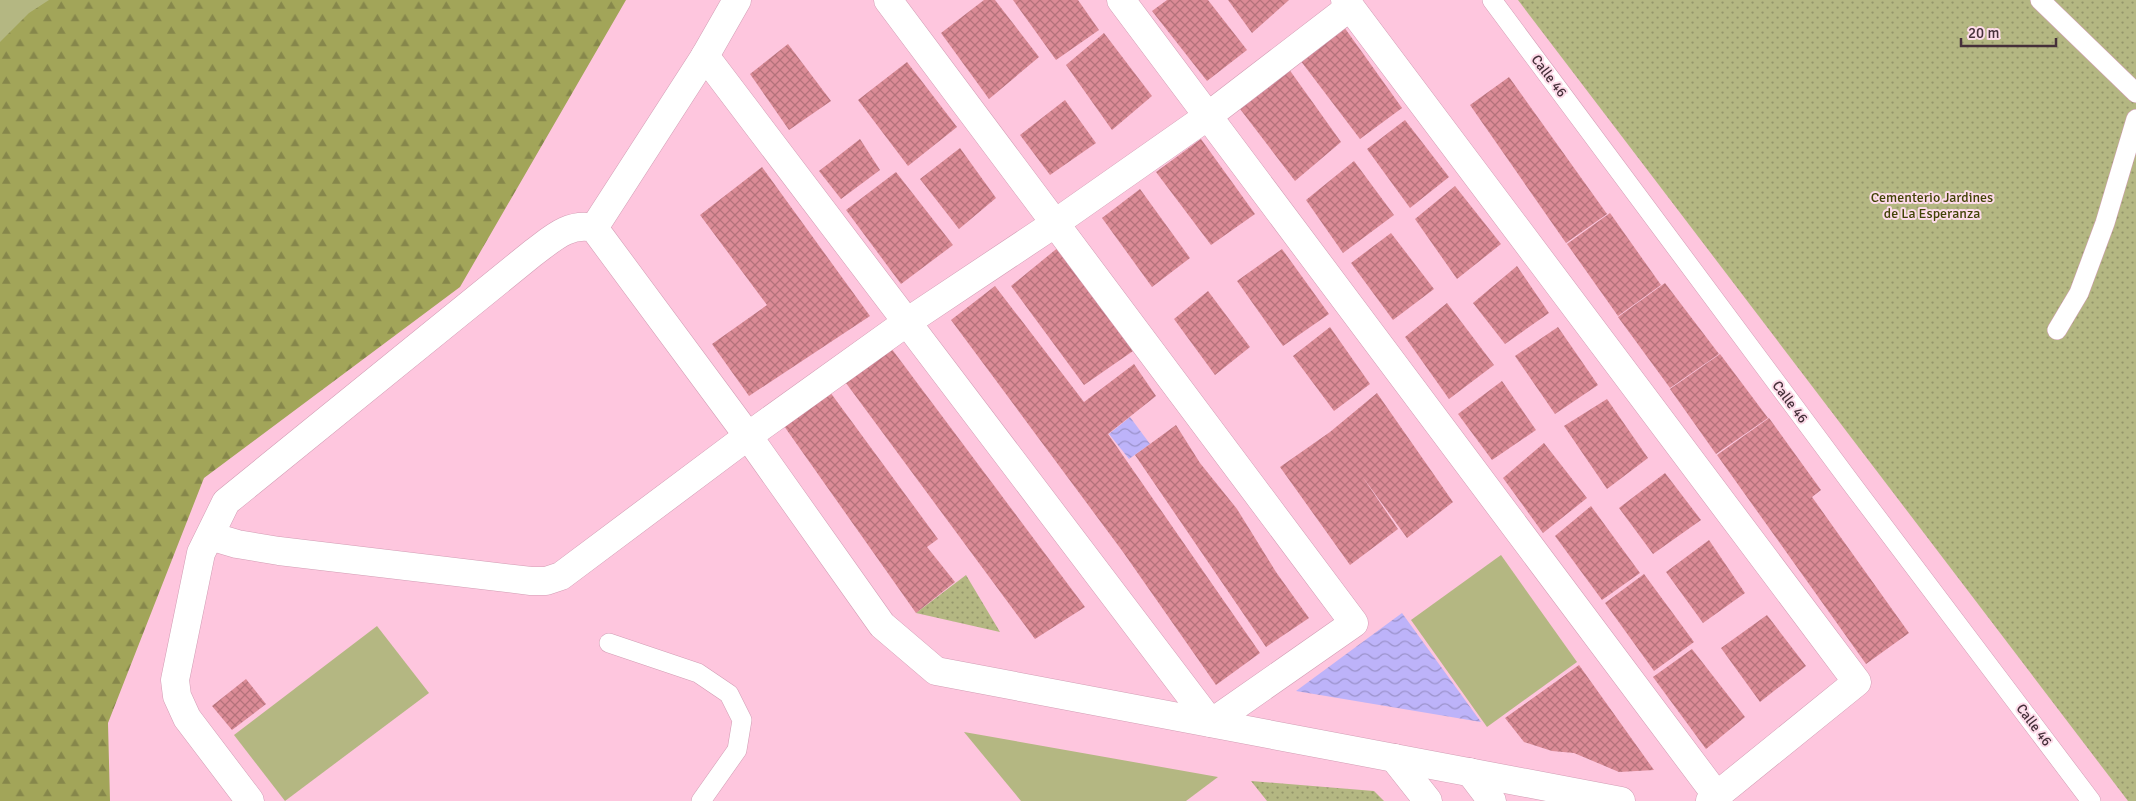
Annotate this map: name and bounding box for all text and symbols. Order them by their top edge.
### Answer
scale bar [1961,15,2056,47]
text: 20 m [1968,24,1999,42]
street label: Calle 46 [1528,51,1570,101]
park label: Cementerio Jardines de La Esperanza [1871,189,1993,222]
street label: Calle 46 [1769,377,1811,427]
street label: Calle 46 [2013,700,2055,750]

